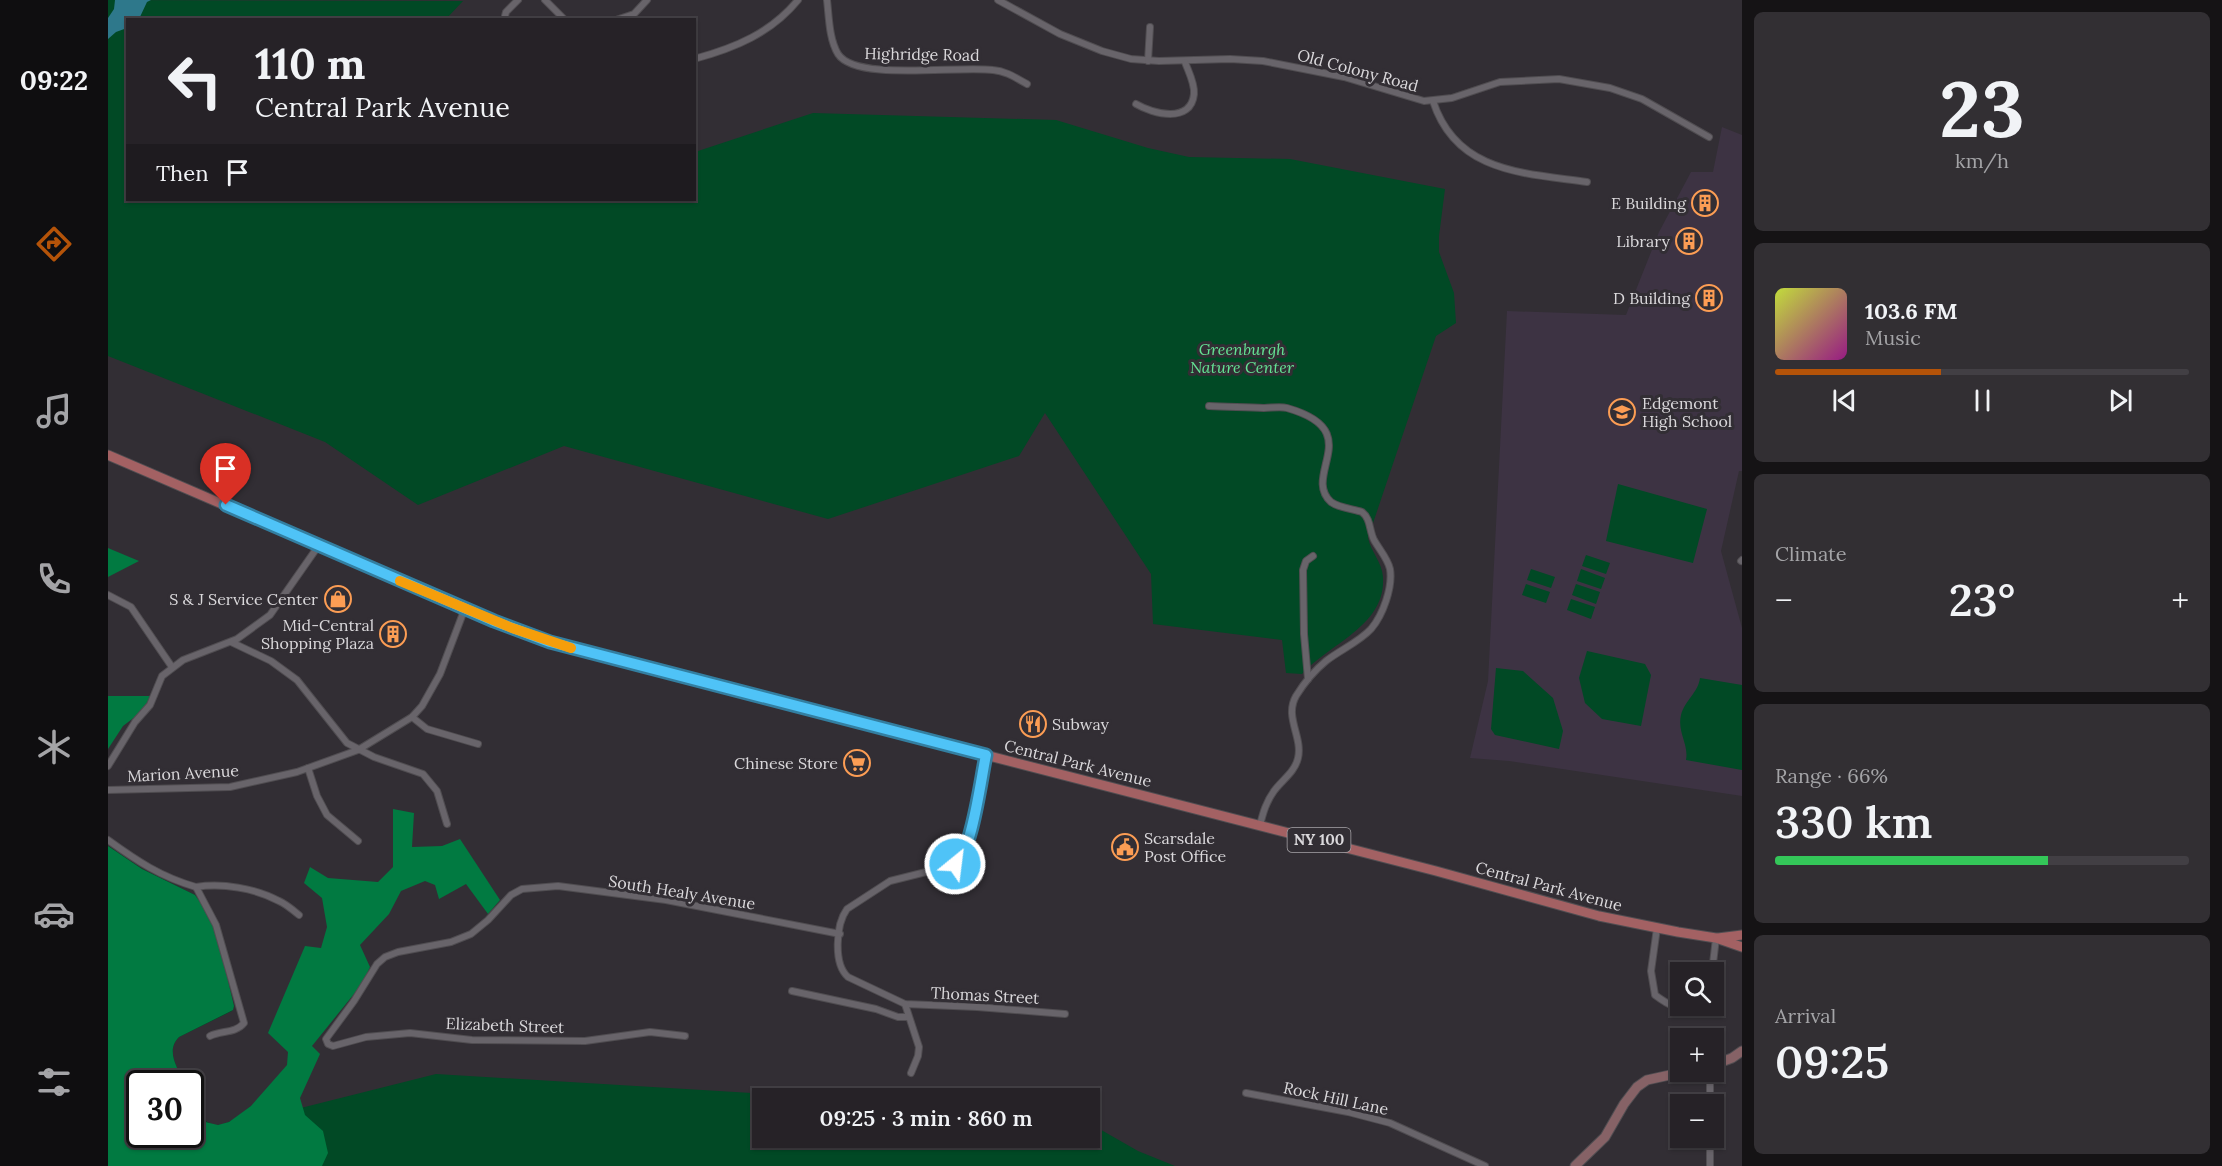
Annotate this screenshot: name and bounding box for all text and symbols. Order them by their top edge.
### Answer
text: 110 m [255,37,366,91]
icon: left [156,42,234,120]
street label: Highridge Road [864,43,980,65]
street label: Old Colony Road [1295,44,1421,96]
text: 23 [1939,59,2025,158]
text: 09:22 [20,63,88,97]
text: Central Park Avenue [255,90,510,124]
text: km/h [1955,148,2009,173]
icon: arrive [221,156,254,189]
text: Then [156,159,209,187]
building icon: E Building [1690,188,1720,218]
place label: E Building [1611,193,1687,213]
icon: directions [33,223,75,265]
building icon: Library [1674,226,1704,256]
place label: Library [1616,231,1671,251]
building icon: D Building [1694,283,1724,313]
place label: D Building [1613,288,1691,308]
text: 103.6 FM [1865,297,1958,325]
text: Music [1865,325,1921,350]
park label: Greenburgh Nature Center [1190,339,1295,377]
icon: previous [1828,384,1861,417]
icon: pause [1966,384,1999,417]
icon: next [2104,384,2137,417]
icon: music [33,390,75,432]
place label: Edgemont High School [1642,393,1732,431]
school or university icon: Edgemont High School [1607,397,1637,427]
pin [200,443,251,505]
icon: arrive [209,452,242,485]
text: Climate [1775,541,1847,566]
icon: phone [33,558,75,600]
text: 23° [1949,571,2015,628]
text: − [1775,579,1793,621]
text: + [2171,579,2189,621]
shop icon: S & J Service Center [323,584,353,614]
place label: S & J Service Center [169,589,318,609]
place label: Mid-Central Shopping Plaza [261,615,374,653]
building icon: Mid-Central Shopping Plaza [378,619,408,649]
restaurant icon: Subway [1018,709,1048,739]
place label: Subway [1052,714,1110,734]
icon: climate [33,726,75,768]
street label: Central Park Avenue [1002,735,1154,791]
supermarket icon: Chinese Store [842,748,872,778]
place label: Chinese Store [734,753,838,773]
street label: Marion Avenue [127,760,240,786]
text: Range · 66% [1775,763,1888,788]
text: 330 km [1775,793,1932,850]
place label: Scarsdale Post Office [1144,828,1226,866]
road number: NY 100 [1288,828,1350,852]
position arrow [923,832,987,896]
public building icon: Scarsdale Post Office [1110,832,1140,862]
street label: Central Park Avenue [1473,857,1625,915]
street label: South Healy Avenue [607,871,757,914]
icon: car [33,893,75,935]
map controls [1670,962,1724,1148]
button: search [1670,962,1724,1016]
street label: Thomas Street [930,982,1041,1008]
text: Arrival [1775,1003,1836,1028]
street label: Elizabeth Street [445,1013,565,1037]
button: + [1670,1028,1724,1082]
text: 09:25 [1775,1033,1889,1090]
icon: filters [33,1061,75,1103]
speed limit sign: 30 [126,1070,204,1148]
street label: Rock Hill Lane [1282,1077,1391,1119]
button: − [1670,1094,1724,1148]
text: 09:25 · 3 min · 860 m [820,1104,1032,1132]

